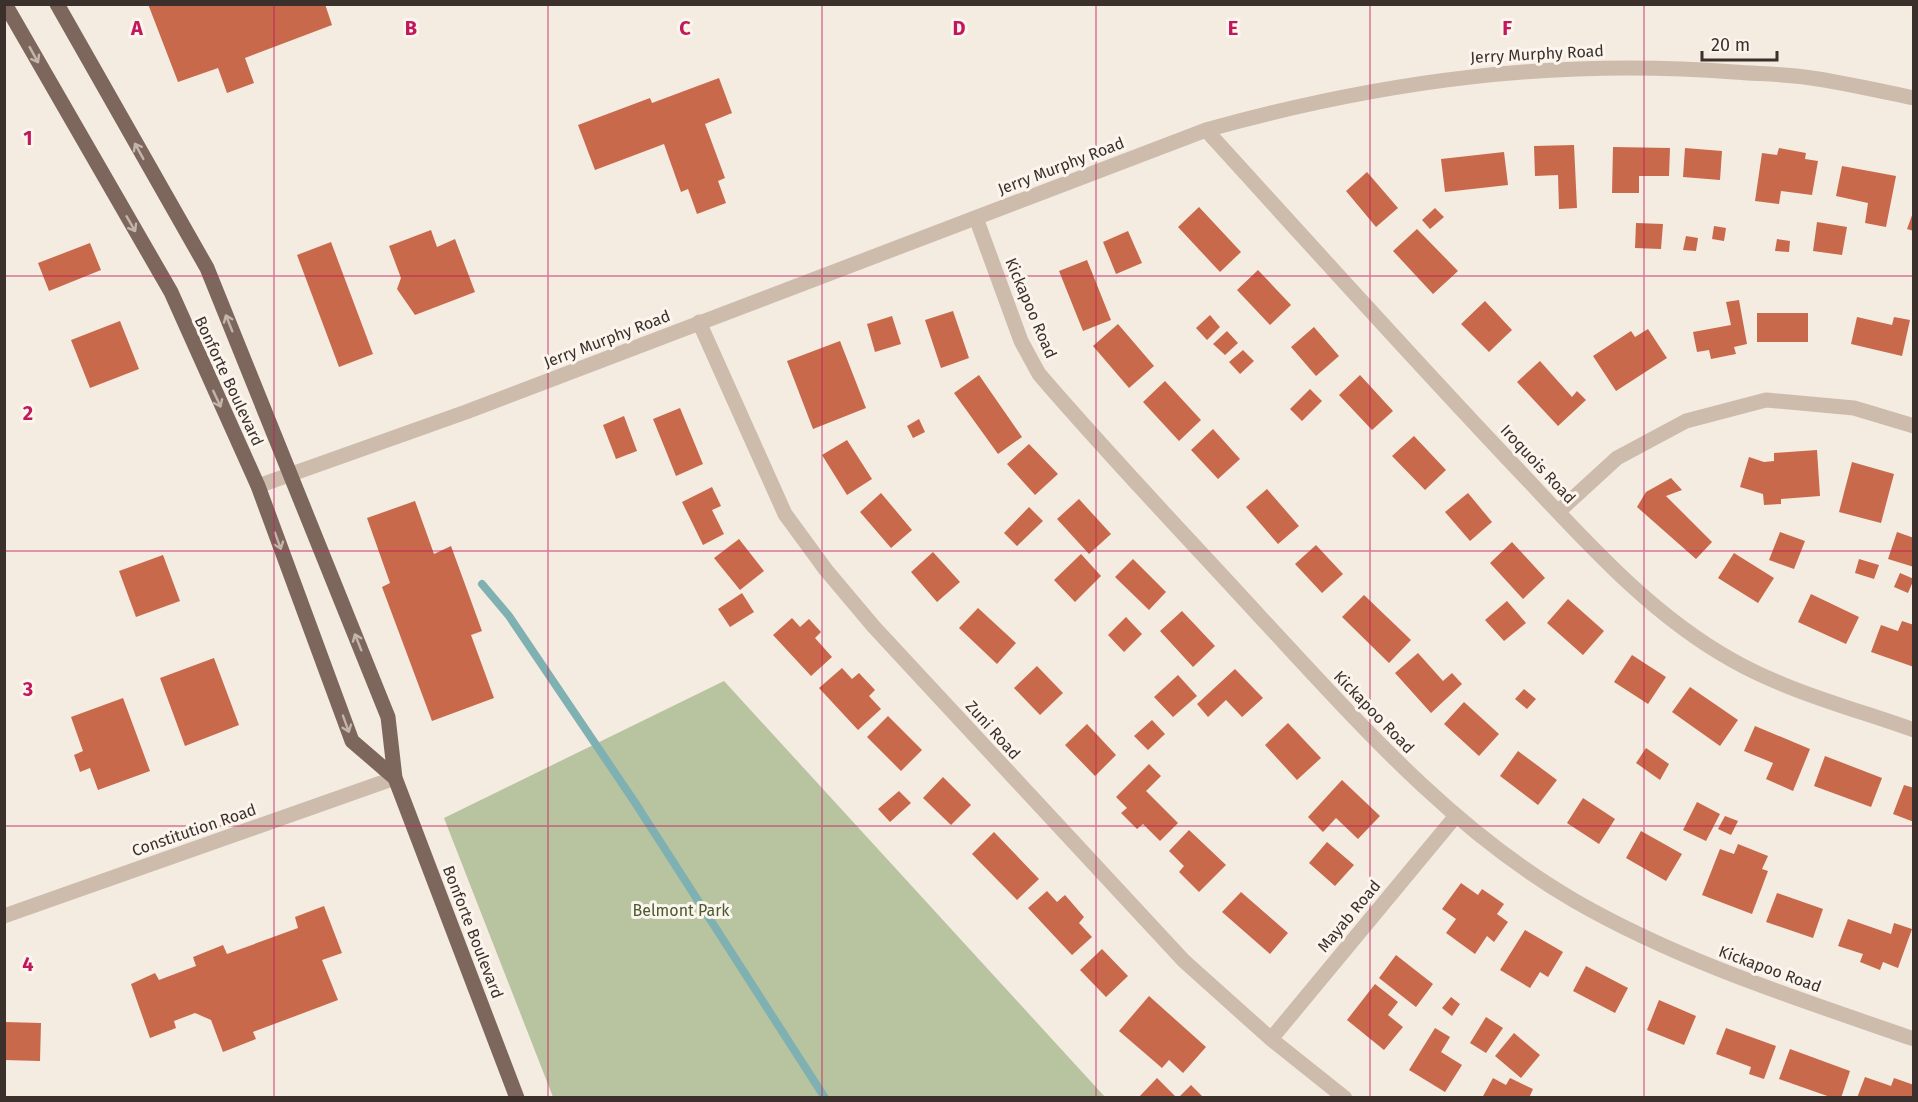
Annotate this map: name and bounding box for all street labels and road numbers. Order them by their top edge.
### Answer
street label: Jerry Murphy Road [1470,41,1604,67]
street label: Jerry Murphy Road [995,133,1127,199]
street label: Kickapoo Road [1001,255,1061,361]
street label: Jerry Murphy Road [541,306,673,372]
street label: Bonforte Boulevard [191,313,267,449]
street label: Iroquois Road [1497,421,1579,507]
street label: Kickapoo Road [1330,667,1418,757]
street label: Zuni Road [962,697,1024,763]
street label: Constitution Road [129,800,259,860]
street label: Bonforte Boulevard [439,863,507,1001]
street label: Mayab Road [1313,876,1385,956]
street label: Kickapoo Road [1716,942,1824,996]

